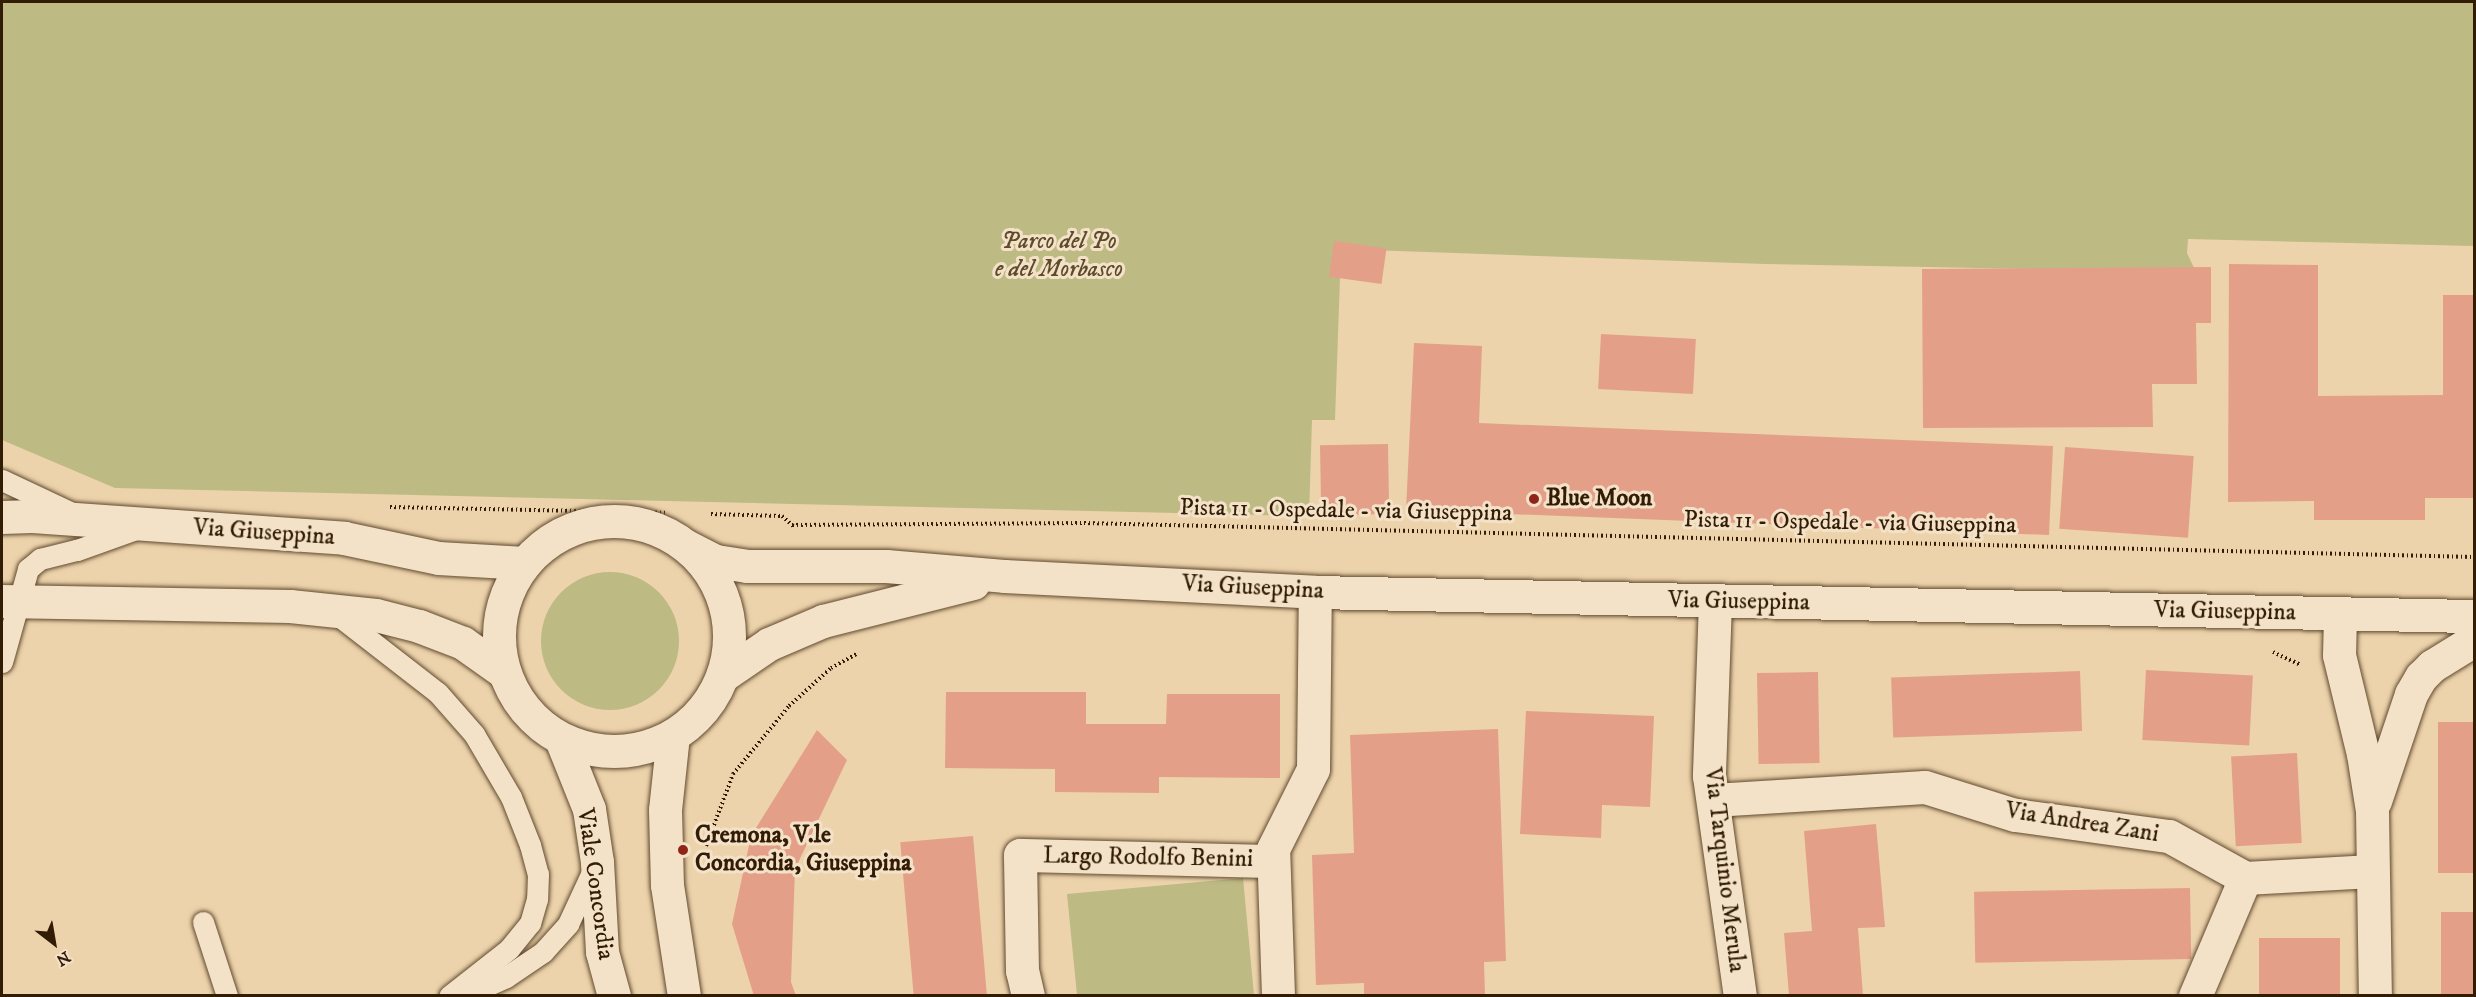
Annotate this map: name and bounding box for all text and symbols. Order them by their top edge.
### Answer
park label: Parco del Po e del Morbasco [995,228,1123,284]
place label: Blue Moon [1546,485,1652,513]
marker: Blue Moon [1527,492,1541,506]
street label: Pista 11 - Ospedale - via Giuseppina [1179,494,1513,528]
street label: Pista 11 - Ospedale - via Giuseppina [1683,506,2017,540]
street label: Via Giuseppina [192,514,336,552]
street label: Via Giuseppina [1181,570,1325,606]
street label: Via Giuseppina [1668,586,1810,618]
street label: Via Giuseppina [2154,596,2296,628]
street label: Via Tarquinio Merula [1697,766,1751,974]
street label: Via Andrea Zani [2003,797,2161,849]
street label: Viale Concordia [570,806,620,962]
place label: Cremona, V.le Concordia, Giuseppina [695,822,911,878]
street label: Largo Rodolfo Benini [1043,842,1253,874]
marker: Cremona, V.le Concordia, Giuseppina [676,843,690,857]
north arrow [24,913,84,973]
text: N [52,946,74,970]

